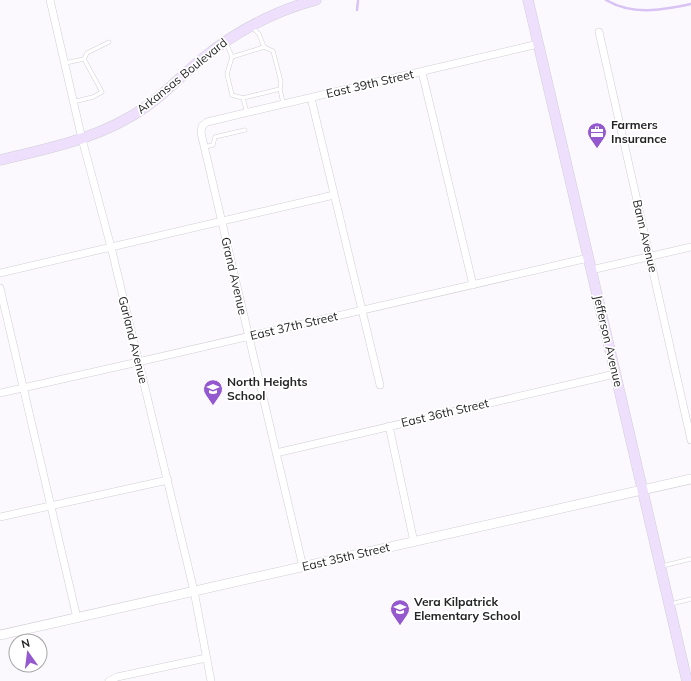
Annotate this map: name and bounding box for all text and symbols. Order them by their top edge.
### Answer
street label: Arkansas Boulevard [133,35,230,117]
street label: East 39th Street [325,66,415,101]
place label: Farmers Insurance [611,117,667,146]
office icon: Farmers Insurance [586,121,608,149]
street label: Bann Avenue [630,198,661,274]
street label: Grand Avenue [218,235,251,316]
street label: Jefferson Avenue [591,293,626,388]
street label: Garland Avenue [115,295,152,385]
street label: East 37th Street [249,308,339,343]
place label: North Heights School [227,374,308,403]
school or university icon: North Heights School [202,378,224,406]
street label: East 36th Street [400,395,490,430]
street label: East 35th Street [301,539,391,574]
place label: Vera Kilpatrick Elementary School [413,594,521,623]
school or university icon: Vera Kilpatrick Elementary School [389,598,411,626]
north arrow [8,633,48,673]
text: N [20,635,31,651]

